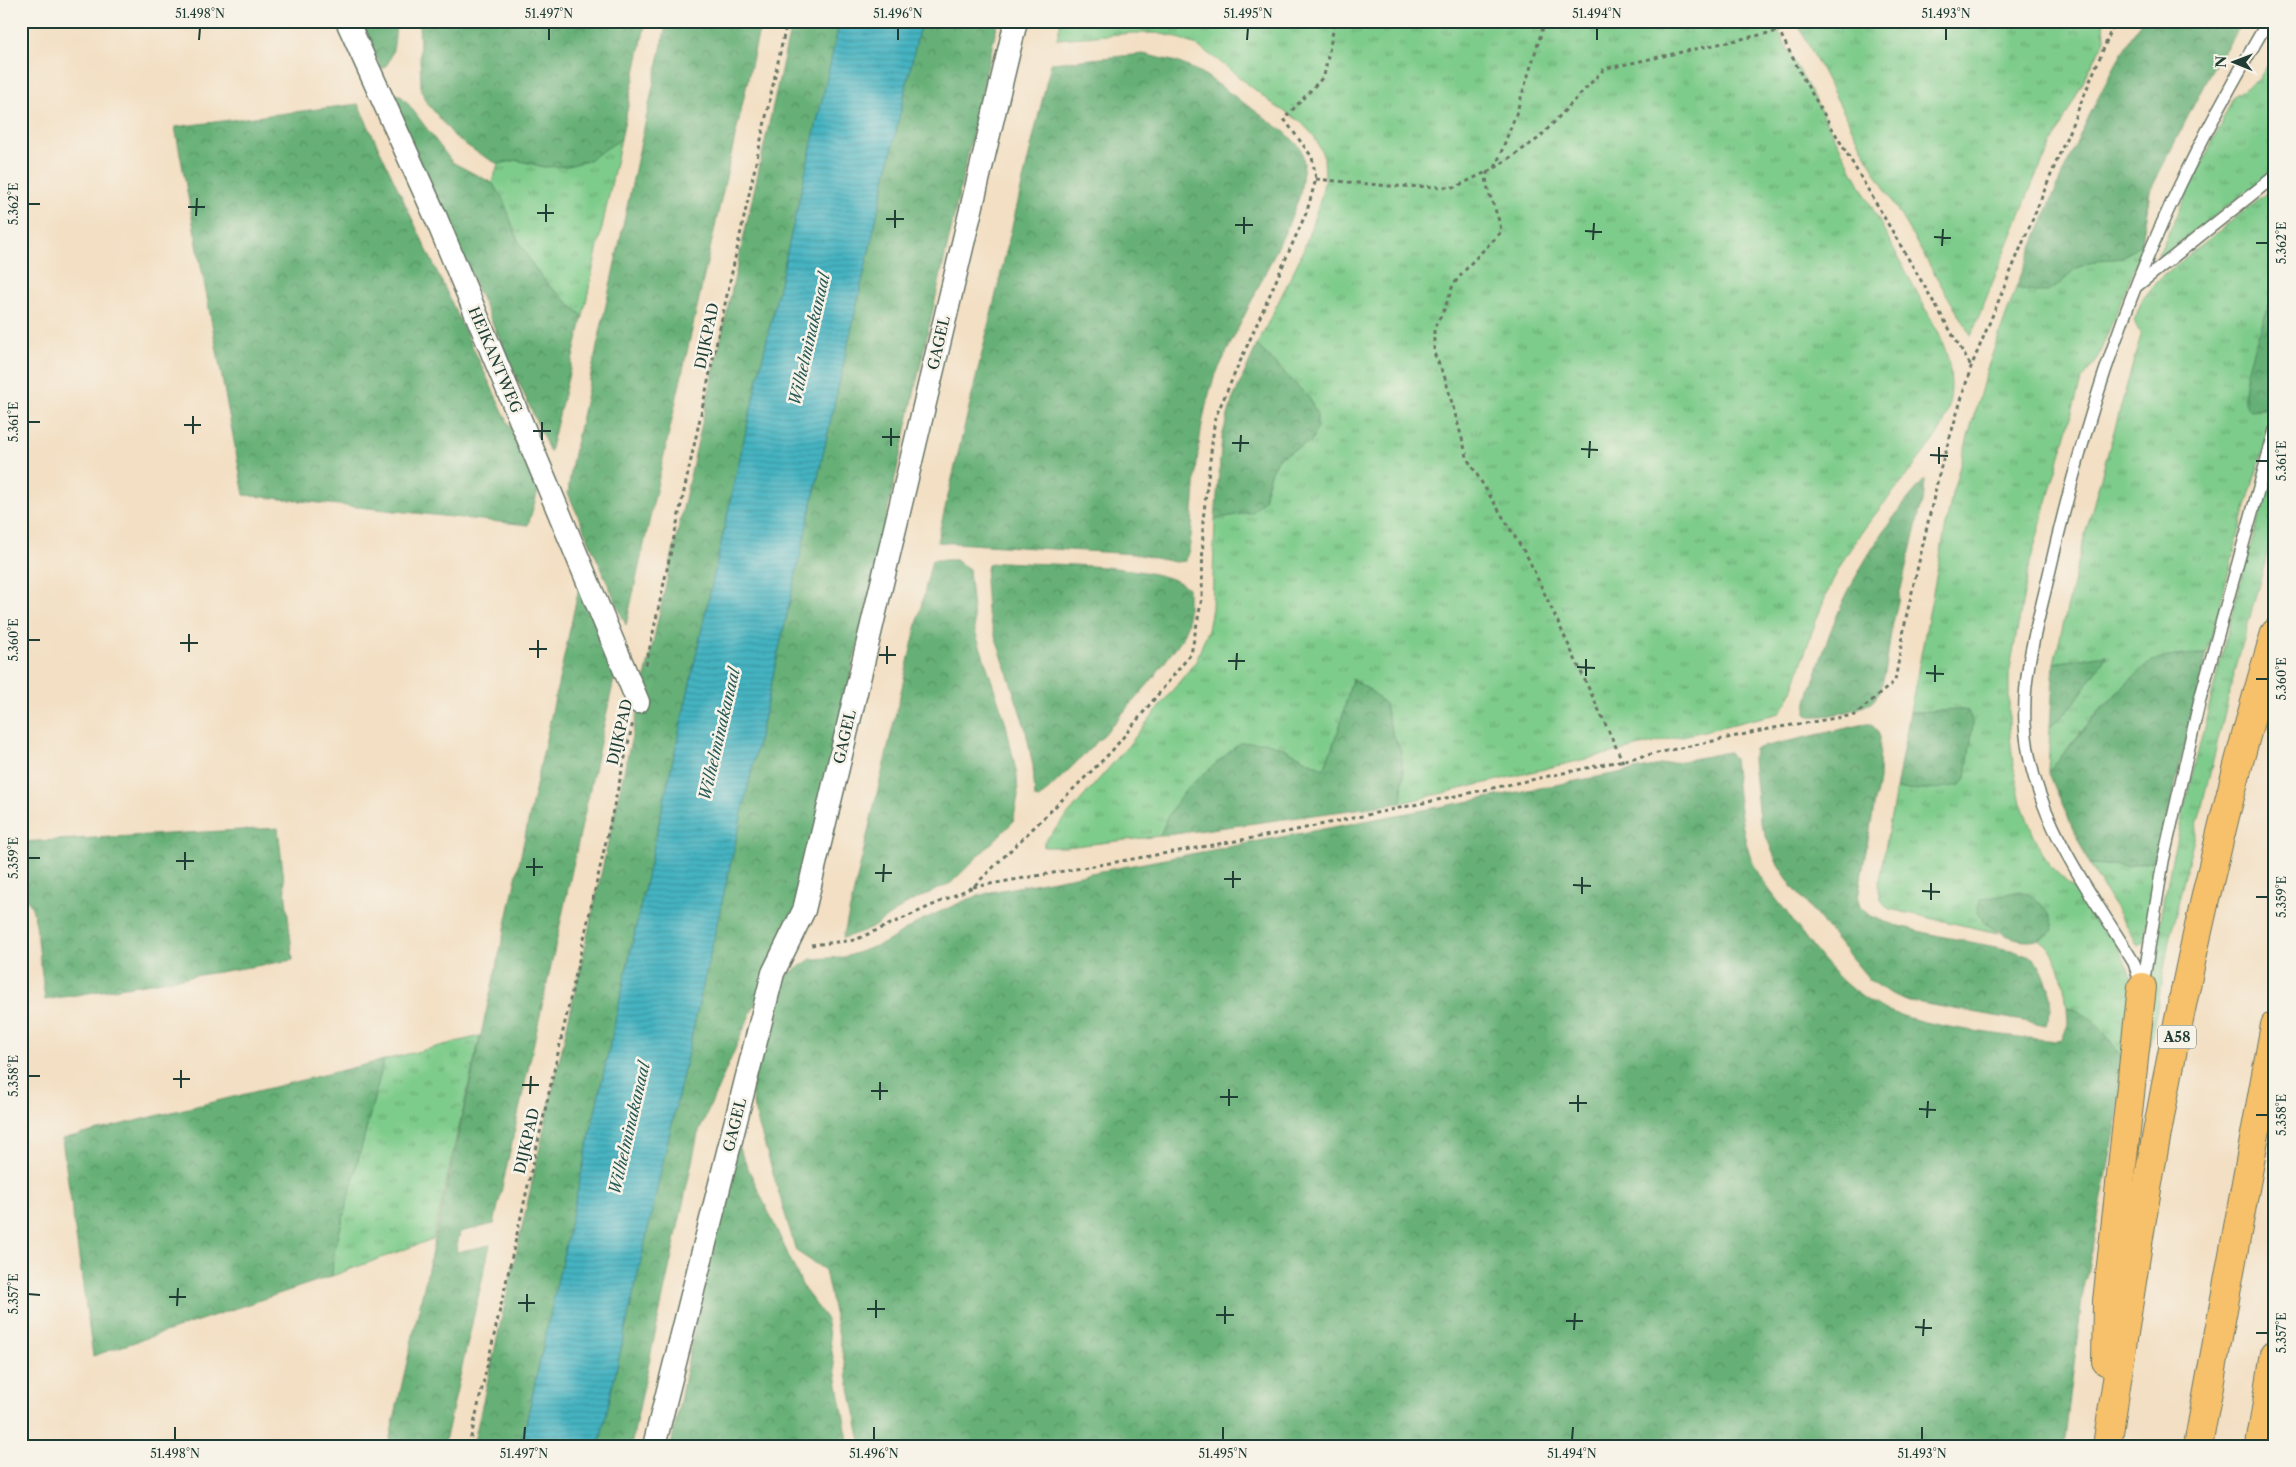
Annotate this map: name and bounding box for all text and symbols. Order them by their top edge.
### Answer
text: 51.498°N [175,6,225,21]
text: 51.497°N [525,6,573,21]
text: 51.496°N [873,6,923,21]
text: 51.495°N [1223,6,1273,21]
text: 51.494°N [1572,6,1622,21]
text: 51.493°N [1921,6,1971,21]
north arrow [2208,38,2258,88]
text: N [2212,56,2230,68]
text: 5.362°E [6,183,21,225]
text: 5.362°E [2274,222,2289,264]
water label: Wilhelminakanaal [784,269,834,407]
street label: DIJKPAD [690,301,723,371]
street label: HEIKANTWEG [464,304,526,416]
street label: GAGEL [923,314,954,372]
text: 5.361°E [6,402,21,442]
text: 5.361°E [2274,441,2289,481]
text: 5.360°E [6,618,21,662]
text: 5.360°E [2274,657,2289,701]
water label: Wilhelminakanaal [694,664,744,802]
street label: DIJKPAD [603,697,636,767]
street label: GAGEL [829,708,860,766]
text: 5.359°E [6,837,21,879]
text: 5.359°E [2274,876,2289,918]
road number: A58 [2158,1026,2196,1048]
text: 5.358°E [6,1055,21,1097]
water label: Wilhelminakanaal [604,1058,654,1196]
text: 5.358°E [2274,1094,2289,1136]
street label: GAGEL [719,1096,750,1154]
street label: DIJKPAD [510,1106,543,1176]
text: 5.357°E [6,1274,21,1314]
text: 5.357°E [2274,1313,2289,1353]
text: 51.498°N [150,1446,200,1461]
text: 51.497°N [500,1446,548,1461]
text: 51.496°N [849,1446,899,1461]
text: 51.495°N [1198,1446,1248,1461]
text: 51.494°N [1547,1446,1597,1461]
text: 51.493°N [1897,1446,1947,1461]

